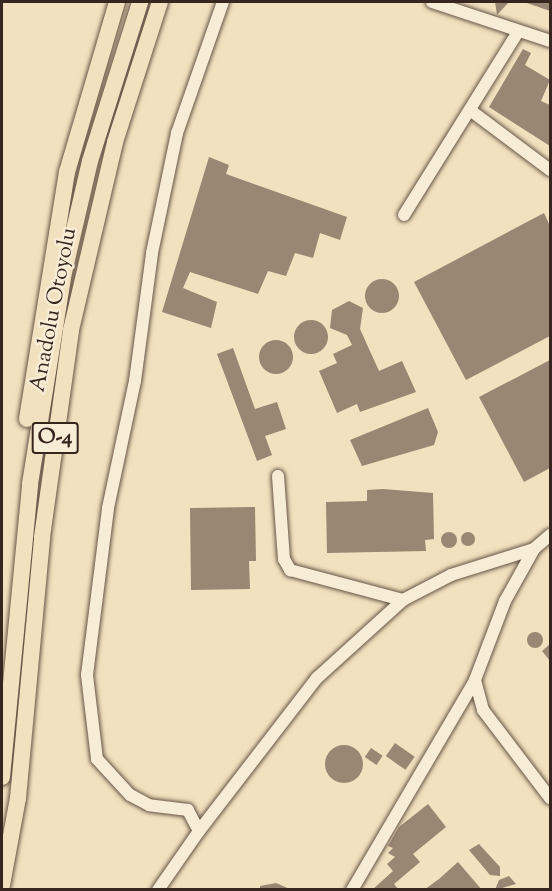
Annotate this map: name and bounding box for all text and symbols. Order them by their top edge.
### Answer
street label: Anadolu Otoyolu [26,226,84,394]
road number: O-4 [31,420,79,456]

